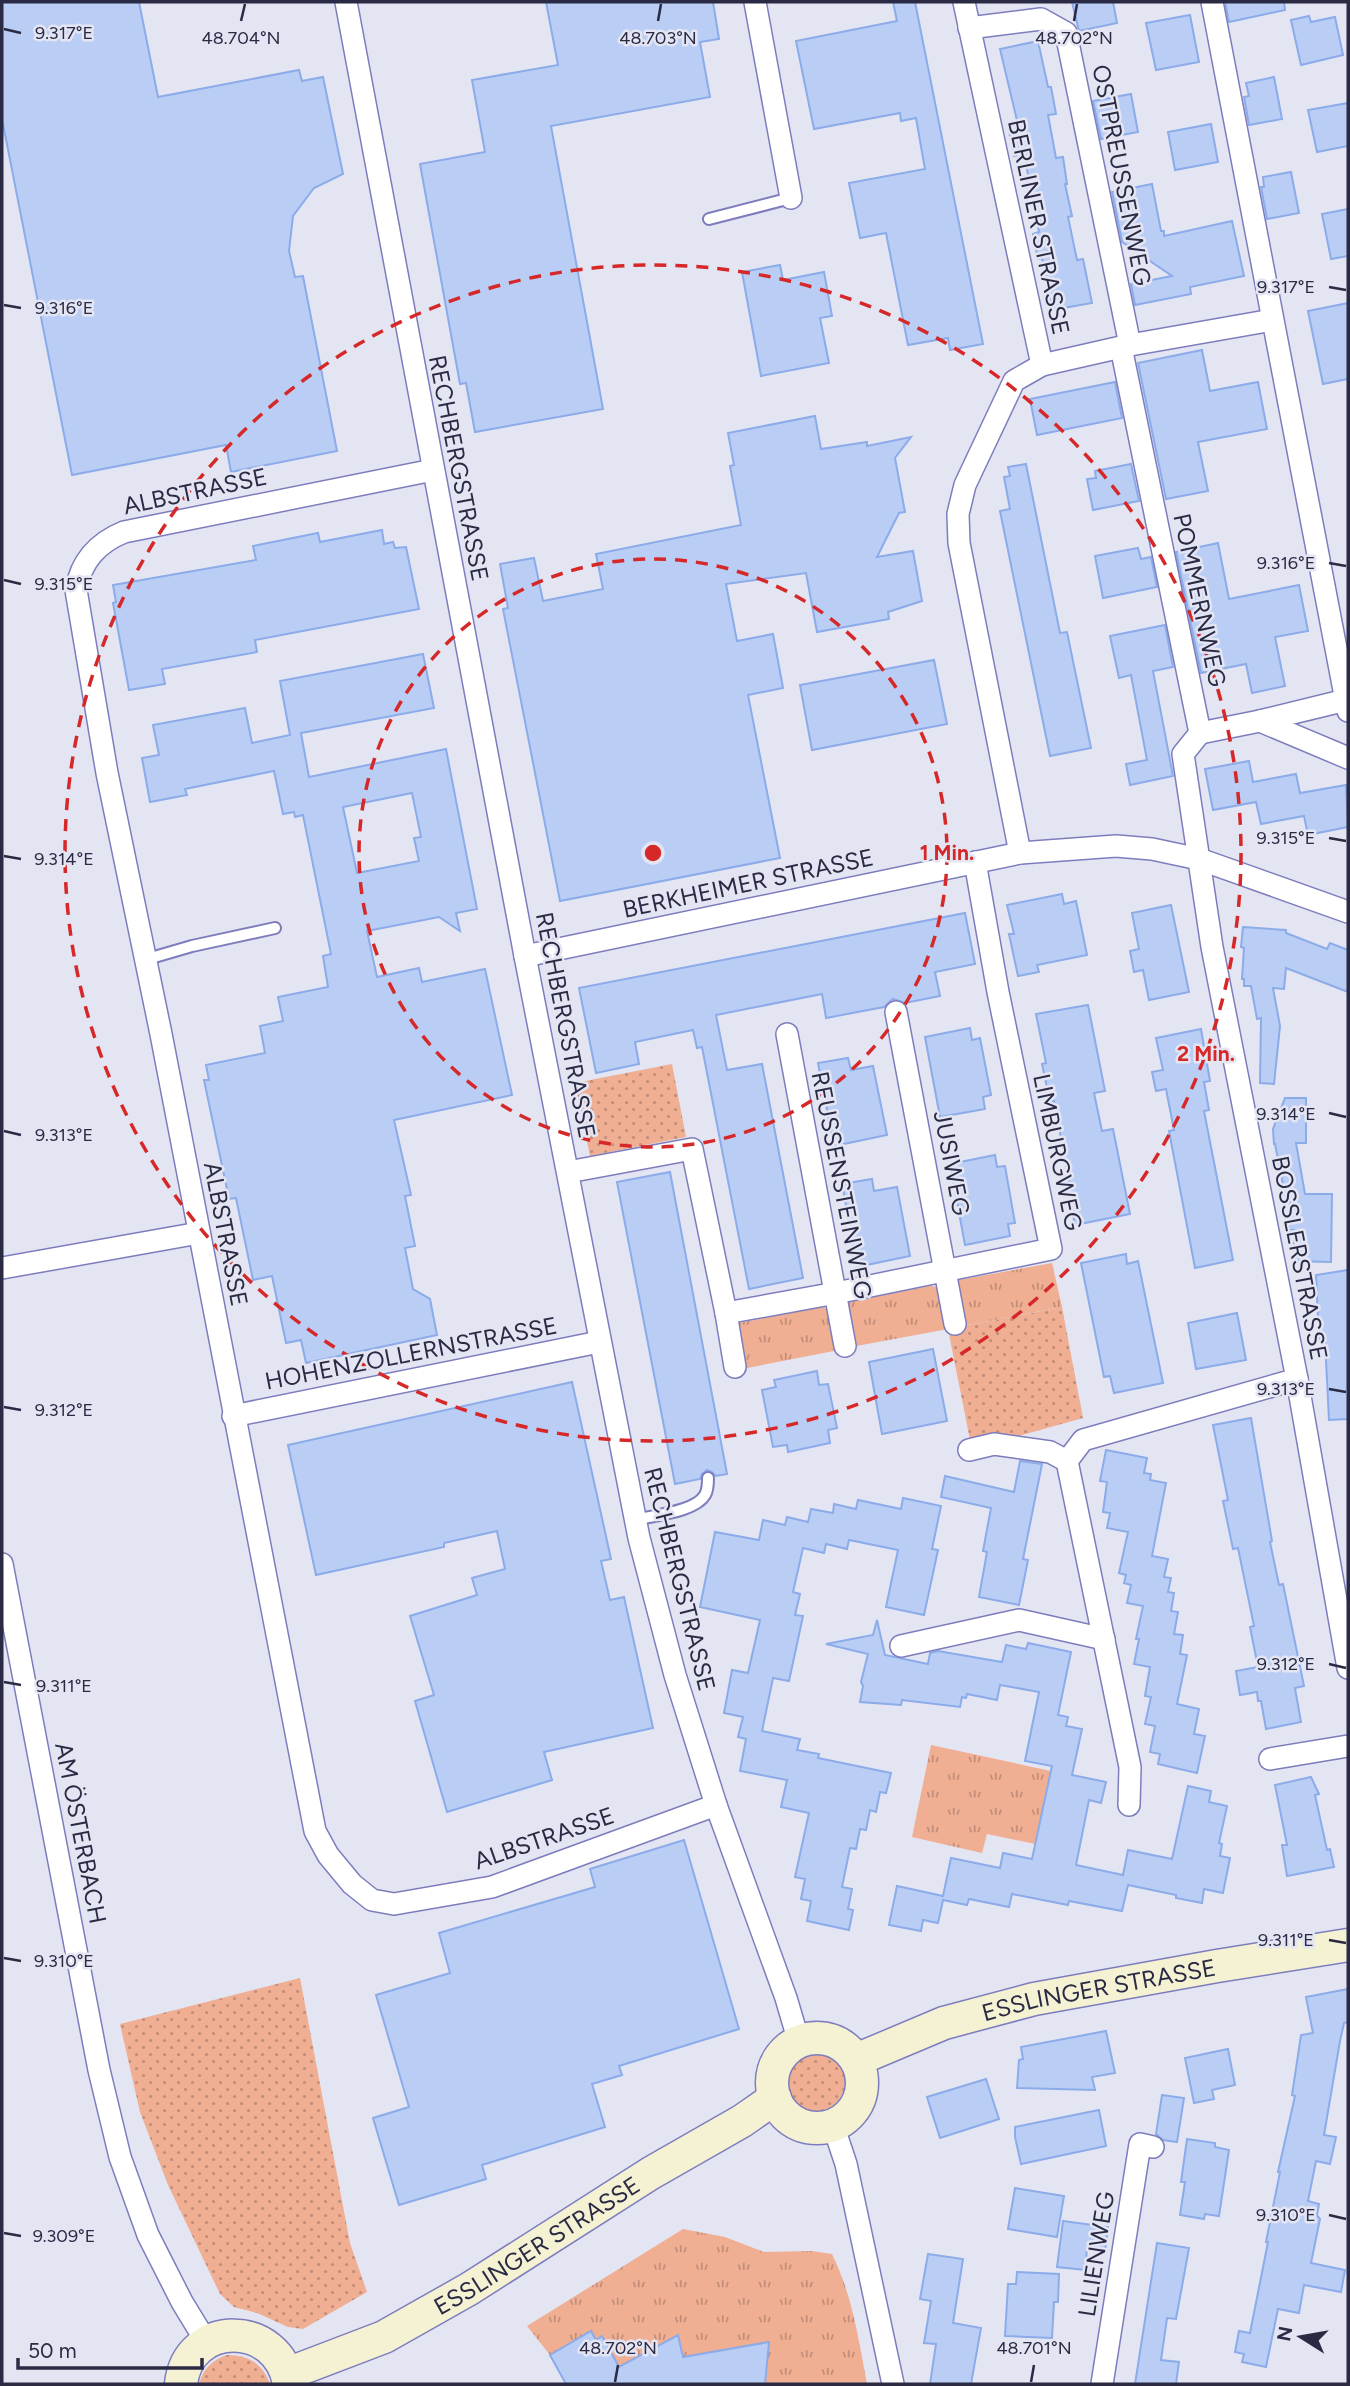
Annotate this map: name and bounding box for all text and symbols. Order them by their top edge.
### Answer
text: 9.317°E [35,22,93,44]
text: 48.704°N [202,27,280,49]
text: 48.703°N [619,27,697,49]
text: 48.702°N [1035,27,1113,49]
street label: OSTPREUSSENWEG [1086,62,1158,288]
street label: BERLINER STRASSE [1002,117,1076,337]
text: 9.317°E [1257,276,1315,298]
text: 9.316°E [35,297,93,319]
street label: RECHBERGSTRASSE [423,353,495,583]
street label: ALBSTRASSE [120,462,270,520]
street label: POMMERNWEG [1167,511,1233,689]
text: 9.316°E [1257,552,1315,574]
text: 9.315°E [35,573,93,595]
text: 9.315°E [1257,827,1315,849]
text: 1 Min. [920,840,974,865]
centre of rings [641,841,665,865]
street label: BERKHEIMER STRASSE [620,842,876,924]
text: 9.314°E [34,848,94,870]
street label: RECHBERGSTRASSE [530,910,602,1140]
text: 2 Min. [1177,1041,1235,1066]
street label: REUSSENSTEINWEG [806,1069,878,1301]
street label: LIMBURGWEG [1027,1071,1089,1233]
text: 9.314°E [1256,1103,1316,1125]
street label: JUSIWEG [928,1108,976,1218]
text: 9.313°E [35,1124,93,1146]
street label: BOSSLERSTRASSE [1266,1153,1334,1363]
street label: ALBSTRASSE [198,1159,254,1309]
street label: HOHENZOLLERNSTRASSE [262,1310,560,1396]
text: 9.313°E [1257,1378,1315,1400]
text: 9.312°E [35,1399,93,1421]
street label: RECHBERGSTRASSE [638,1464,722,1694]
text: 9.312°E [1257,1653,1315,1675]
text: 9.311°E [36,1675,92,1697]
street label: AM ÖSTERBACH [49,1740,113,1926]
street label: ALBSTRASSE [470,1800,618,1876]
text: 9.311°E [1258,1929,1314,1951]
text: 9.310°E [34,1950,94,1972]
street label: ESSLINGER STRASSE [979,1952,1218,2027]
street label: ESSLINGER STRASSE [428,2170,645,2320]
street label: LILIENWEG [1072,2189,1120,2319]
text: 9.310°E [1256,2204,1316,2226]
text: 9.309°E [33,2225,95,2247]
north arrow [1266,2302,1336,2372]
text: N [1272,2324,1297,2343]
scale bar [18,2326,201,2370]
text: 48.702°N [579,2337,657,2359]
text: 48.701°N [996,2337,1072,2359]
text: 50 m [28,2338,77,2363]

